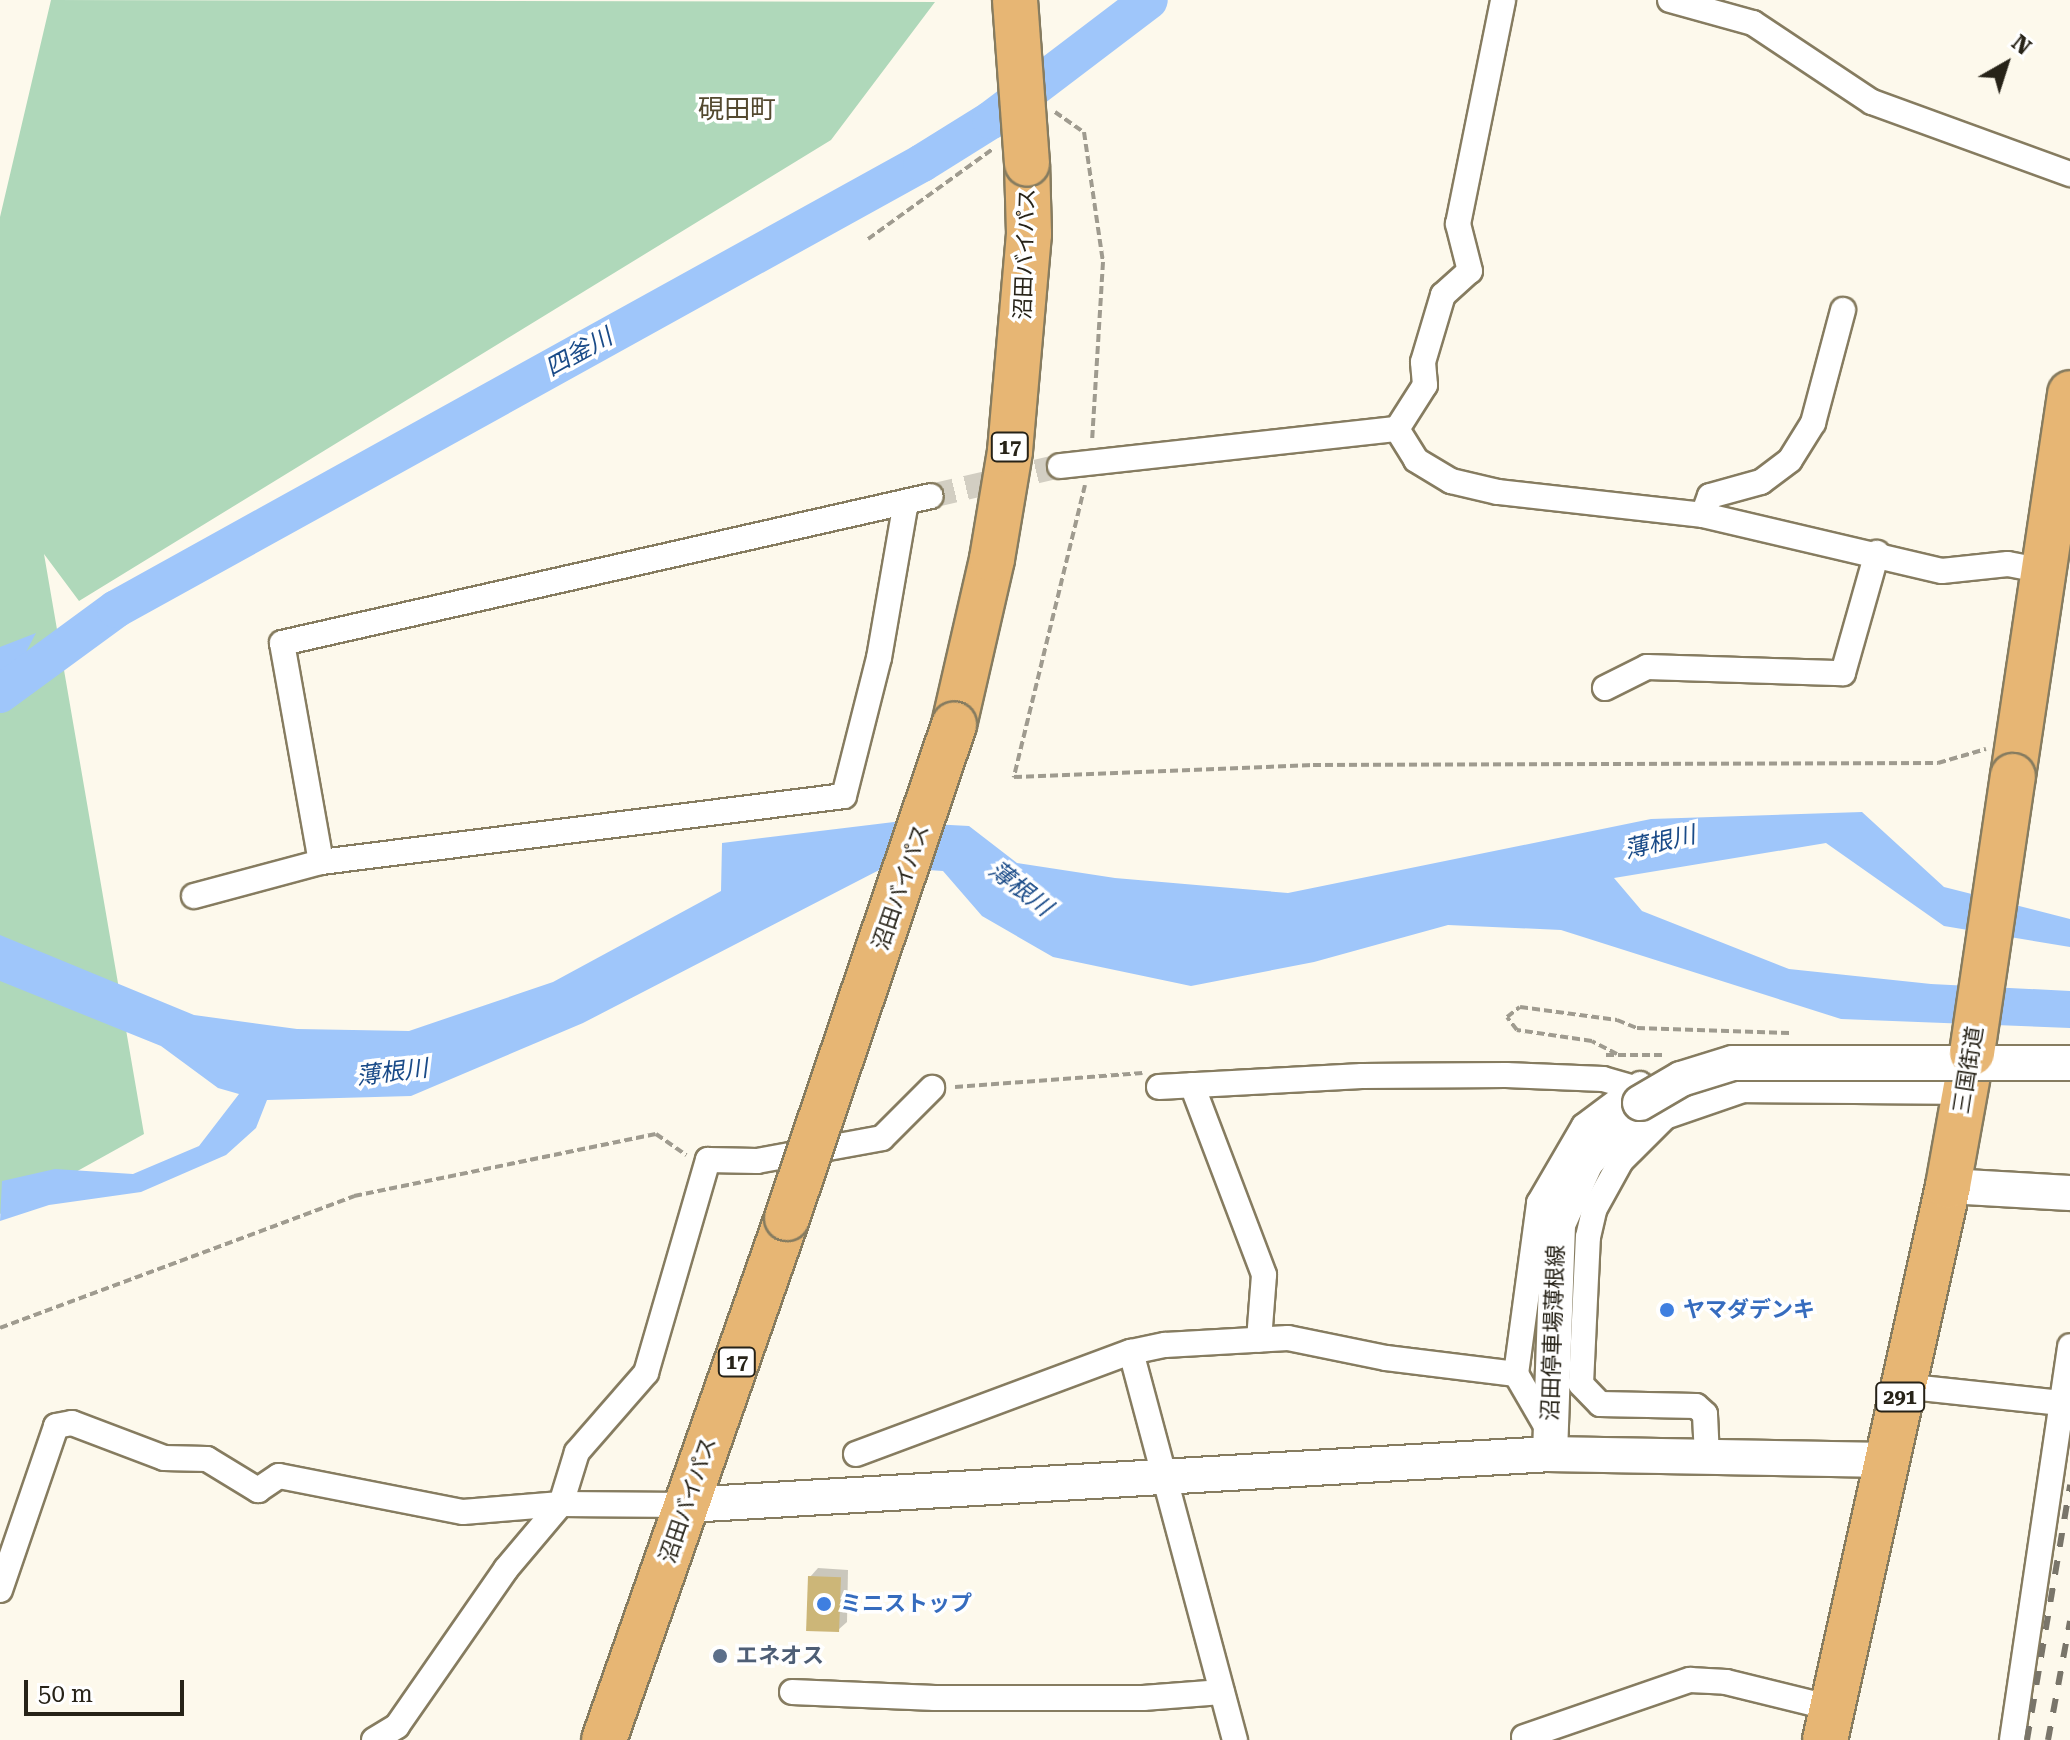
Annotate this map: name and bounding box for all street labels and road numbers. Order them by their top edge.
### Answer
street label: 沼田バイパス [1010,188,1040,320]
road number: 17 [990,431,1030,463]
street label: 沼田バイパス [867,820,935,954]
street label: 三国街道 [1948,1024,1988,1116]
street label: 沼田停車場薄根線 [1537,1245,1569,1421]
road number: 17 [717,1346,757,1378]
road number: 291 [1874,1381,1926,1413]
street label: 沼田バイパス [654,1433,722,1567]

